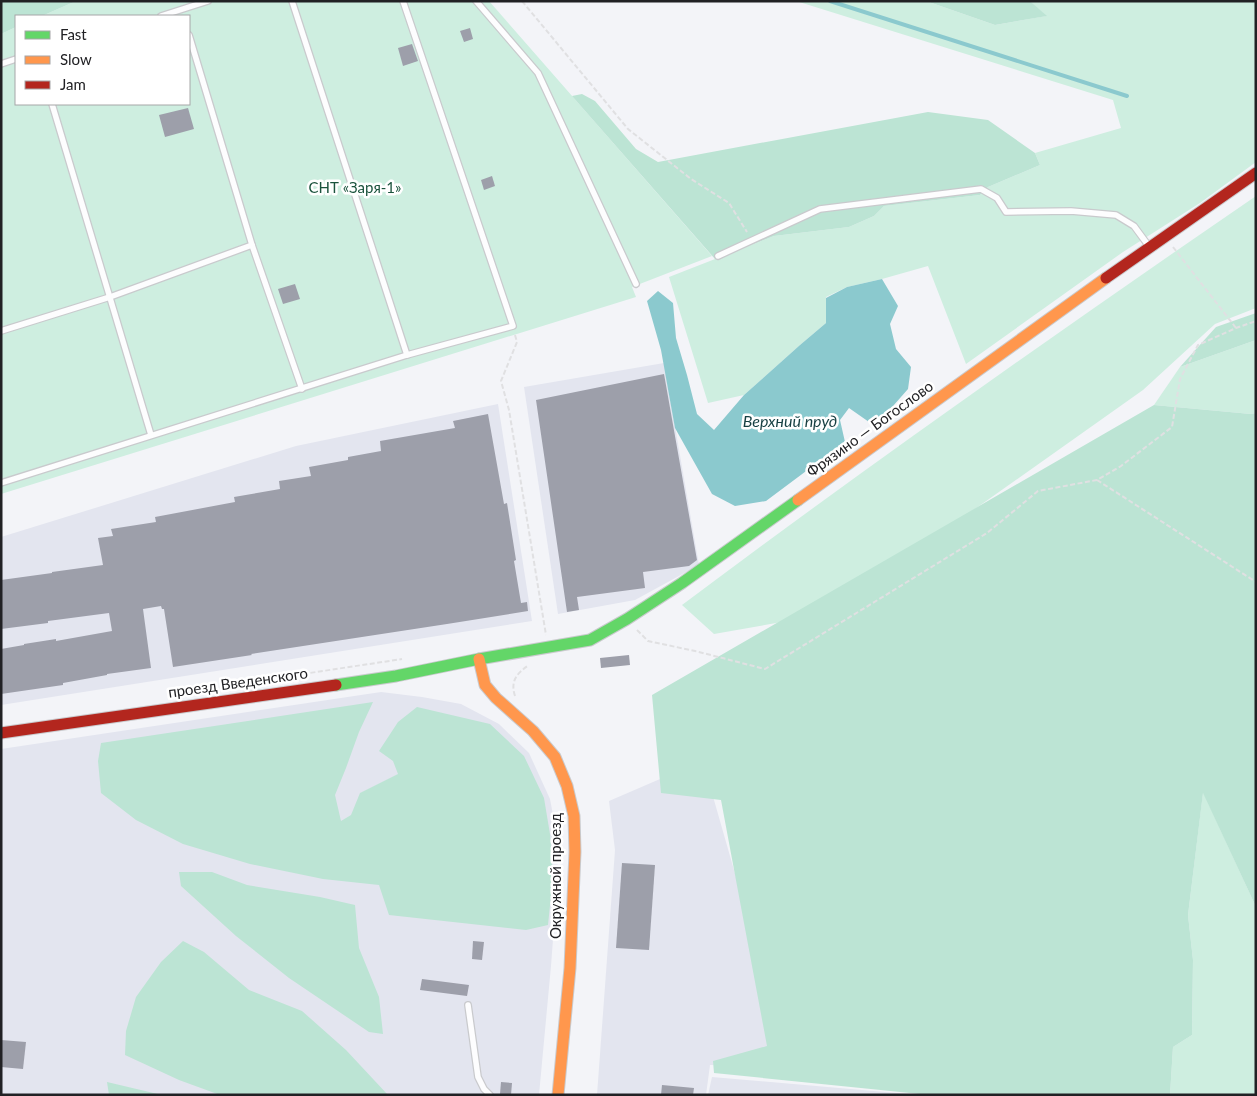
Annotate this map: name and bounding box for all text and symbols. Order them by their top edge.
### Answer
legend [15,15,190,105]
text: Fast [60,25,87,43]
text: Slow [60,50,92,68]
text: Jam [60,75,86,93]
park label: СНТ «Заря-1» [308,178,402,196]
street label: Фрязино — Богослово [803,376,936,480]
water label: Верхний пруд [743,411,837,430]
street label: проезд Введенского [167,663,309,701]
street label: Окружной проезд [546,813,564,939]

